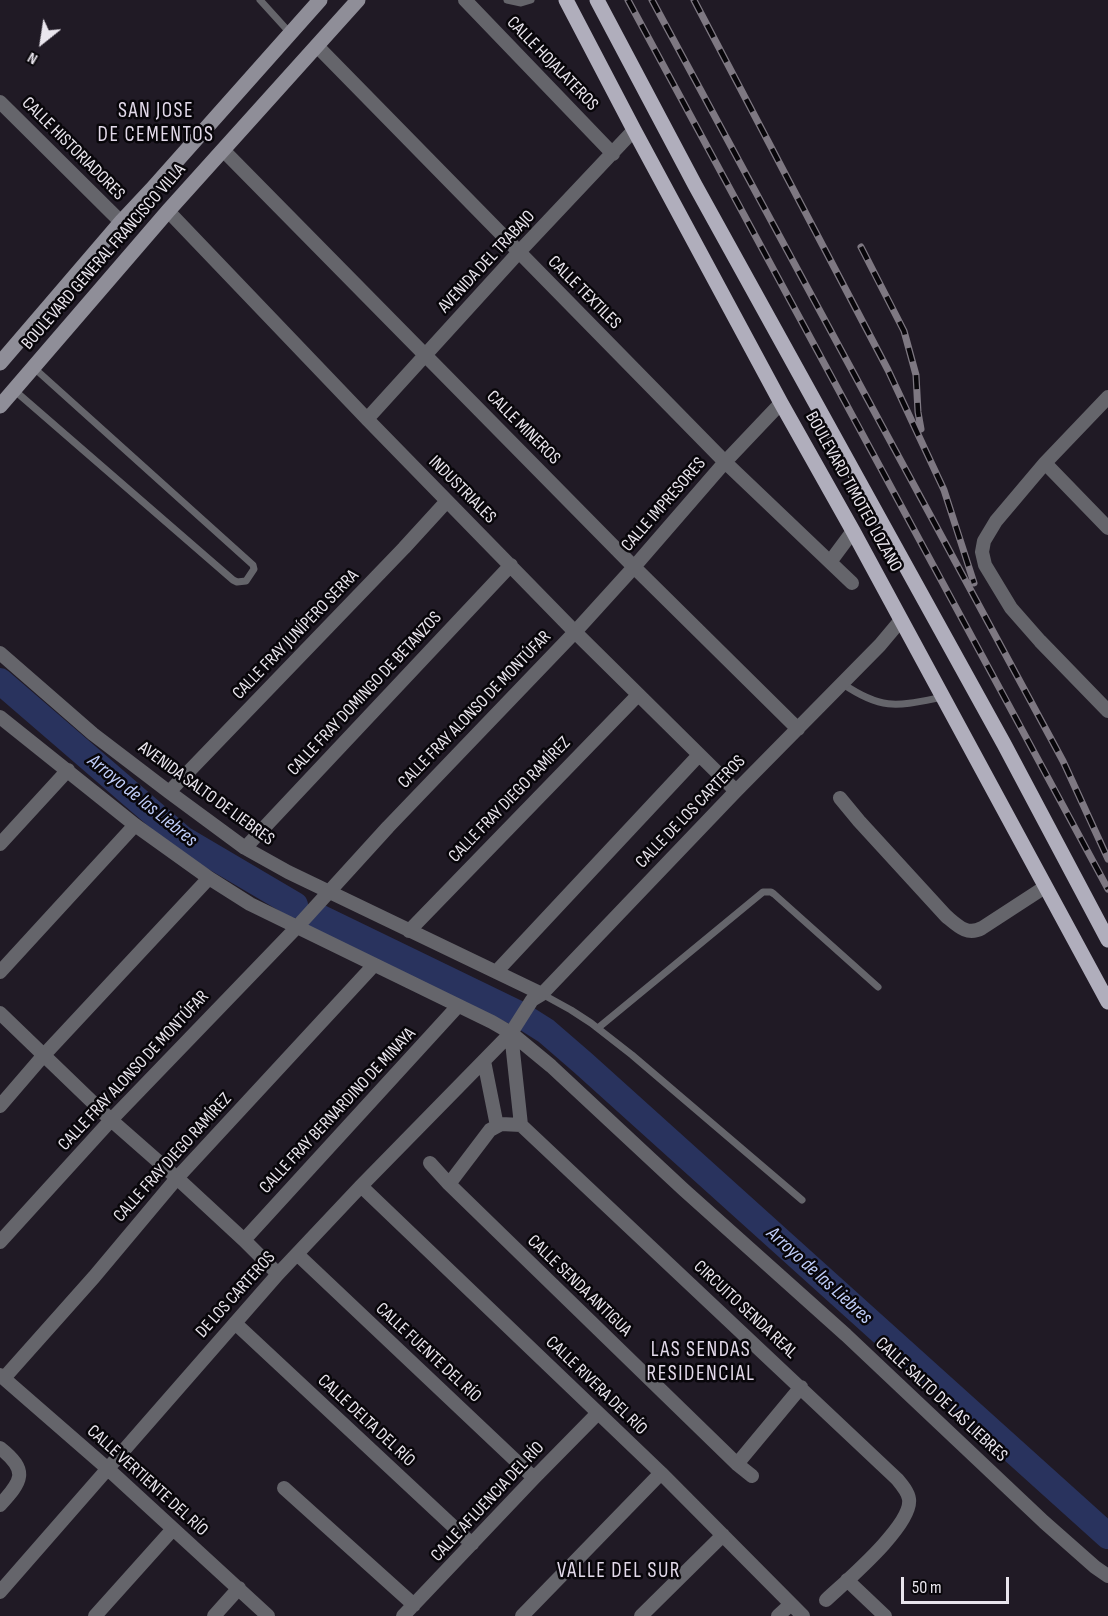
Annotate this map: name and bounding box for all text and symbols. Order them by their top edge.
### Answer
north arrow [12,12,72,72]
street label: CALLE HOJALATEROS [502,12,602,116]
text: N [24,48,41,68]
street label: CALLE HISTORIADORES [17,93,129,205]
district label: SAN JOSE DE CEMENTOS [98,99,214,149]
street label: BOULEVARD GENERAL FRANCISCO VILLA [17,160,191,354]
street label: AVENIDA DEL TRABAJO [434,206,540,318]
street label: CALLE TEXTILES [543,252,625,334]
street label: CALLE MINEROS [482,387,564,469]
street label: BOULEVARD TIMOTEO LOZANO [800,408,906,576]
street label: INDUSTRIALES [424,452,500,528]
street label: CALLE IMPRESORES [617,454,711,556]
street label: CALLE FRAY JUNÍPERO SERRA [228,566,364,704]
street label: CALLE FRAY DOMINGO DE BETANZOS [283,608,447,780]
street label: CALLE FRAY ALONSO DE MONTÚFAR [394,627,556,793]
street label: CALLE FRAY DIEGO RAMÍREZ [444,733,576,867]
street label: AVENIDA SALTO DE LIEBRES [134,737,278,851]
water label: Arroyo de las Liebres [82,749,202,853]
street label: CALLE DE LOS CARTEROS [632,751,750,873]
street label: CALLE FRAY ALONSO DE MONTÚFAR [54,986,214,1156]
street label: CALLE FRAY BERNARDINO DE MINAYA [255,1024,421,1198]
street label: CALLE FRAY DIEGO RAMÍREZ [109,1089,237,1227]
water label: Arroyo de las Liebres [761,1222,877,1330]
street label: CALLE SENDA ANTIGUA [522,1231,636,1341]
street label: DE LOS CARTEROS [192,1247,280,1343]
street label: CIRCUITO SENDA REAL [689,1256,801,1364]
street label: CALLE FUENTE DEL RÍO [371,1298,485,1408]
street label: CALLE RIVERA DEL RÍO [541,1332,651,1440]
street label: CALLE SALTO DE LAS LIEBRES [870,1333,1012,1467]
district label: LAS SENDAS RESIDENCIAL [647,1338,755,1388]
street label: CALLE DELTA DEL RÍO [313,1370,419,1472]
street label: CALLE VERTIENTE DEL RÍO [82,1421,212,1541]
street label: CALLE AFLUENCIA DEL RÍO [427,1437,549,1567]
district label: VALLE DEL SUR [557,1559,681,1585]
scale bar [904,1565,1012,1603]
text: 50 m [912,1577,942,1598]

